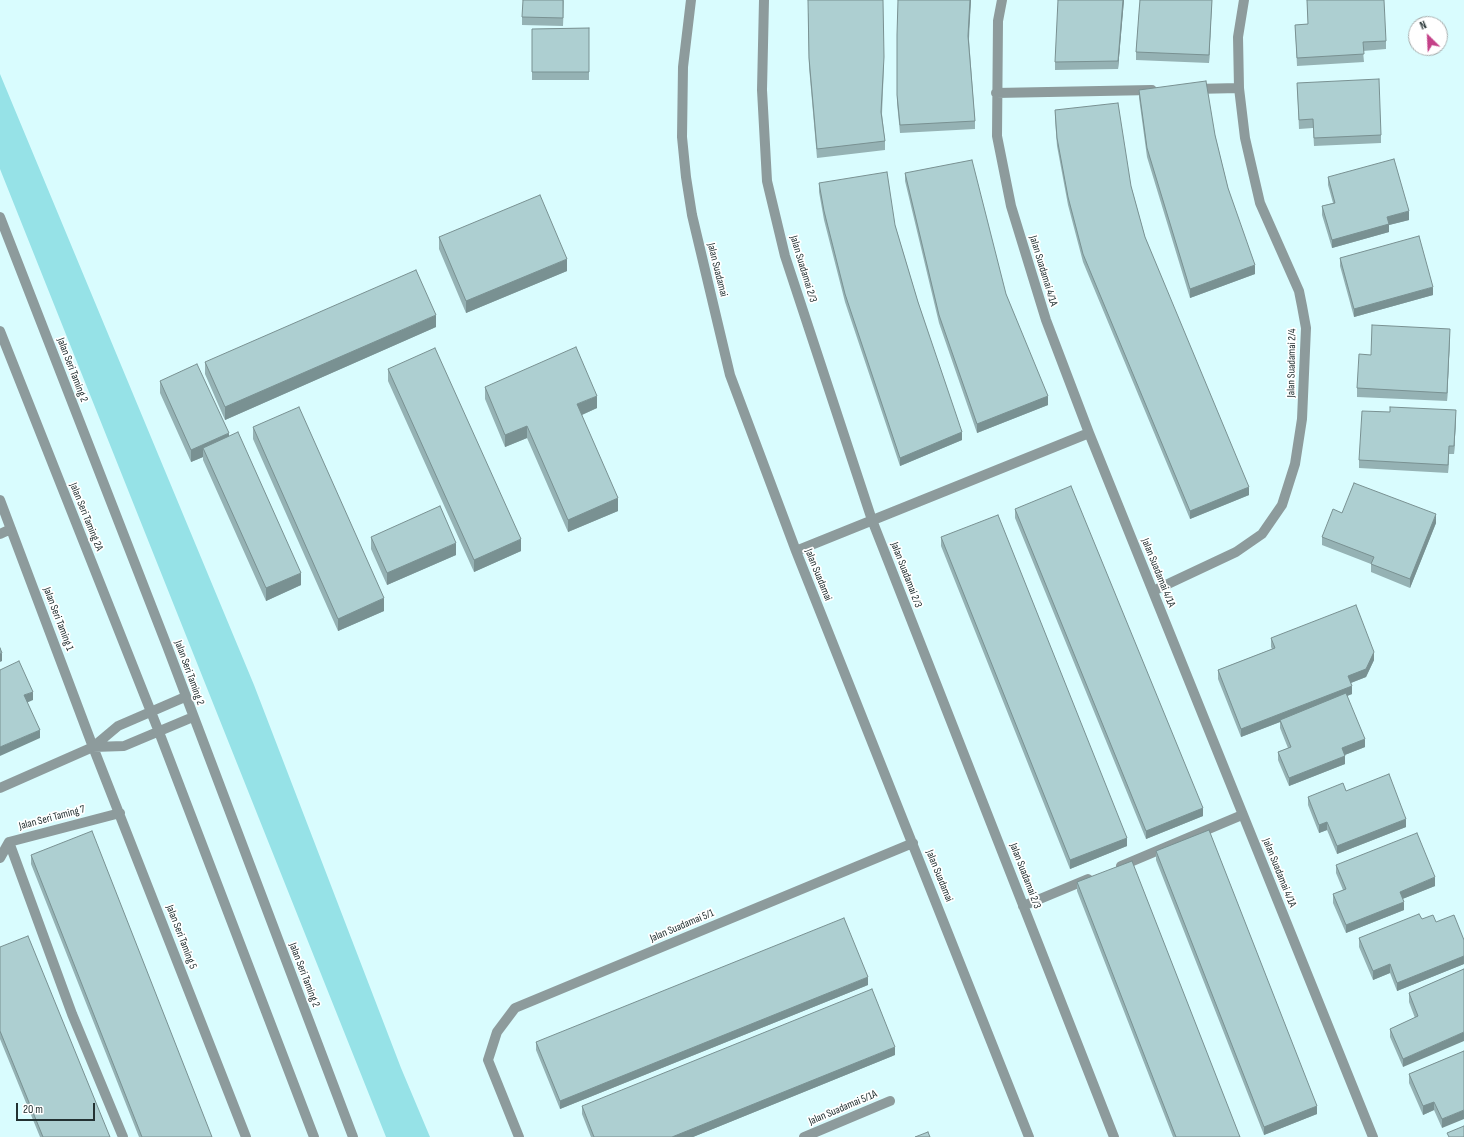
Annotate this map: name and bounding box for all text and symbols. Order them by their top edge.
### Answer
north arrow [1408,16,1448,56]
text: N [1418,18,1429,33]
street label: Jalan Suadamai 2/3 [787,234,819,304]
street label: Jalan Suadamai 4/1A [1026,234,1060,308]
street label: Jalan Suadamai [704,242,730,298]
street label: Jalan Suadamai 2/4 [1285,328,1299,398]
street label: Jalan Seri Taming 2 [54,336,90,404]
street label: Jalan Seri Taming 2A [66,481,106,553]
street label: Jalan Suadamai 4/1A [1138,537,1178,609]
street label: Jalan Suadamai 2/3 [887,540,925,610]
street label: Jalan Suadamai [802,547,834,603]
street label: Jalan Seri Taming 1 [40,585,76,653]
street label: Jalan Seri Taming 2 [171,639,207,707]
street label: Jalan Seri Taming 7 [18,803,86,833]
street label: Jalan Suadamai 4/1A [1259,837,1299,909]
street label: Jalan Suadamai 2/3 [1006,841,1044,911]
street label: Jalan Suadamai [923,848,955,904]
street label: Jalan Seri Taming 5 [163,903,199,971]
street label: Jalan Suadamai 5/1 [648,907,716,945]
street label: Jalan Seri Taming 2 [286,941,322,1009]
street label: Jalan Suadamai 5/1A [807,1088,879,1128]
scale bar [18,1095,97,1121]
text: 20 m [23,1102,43,1117]

